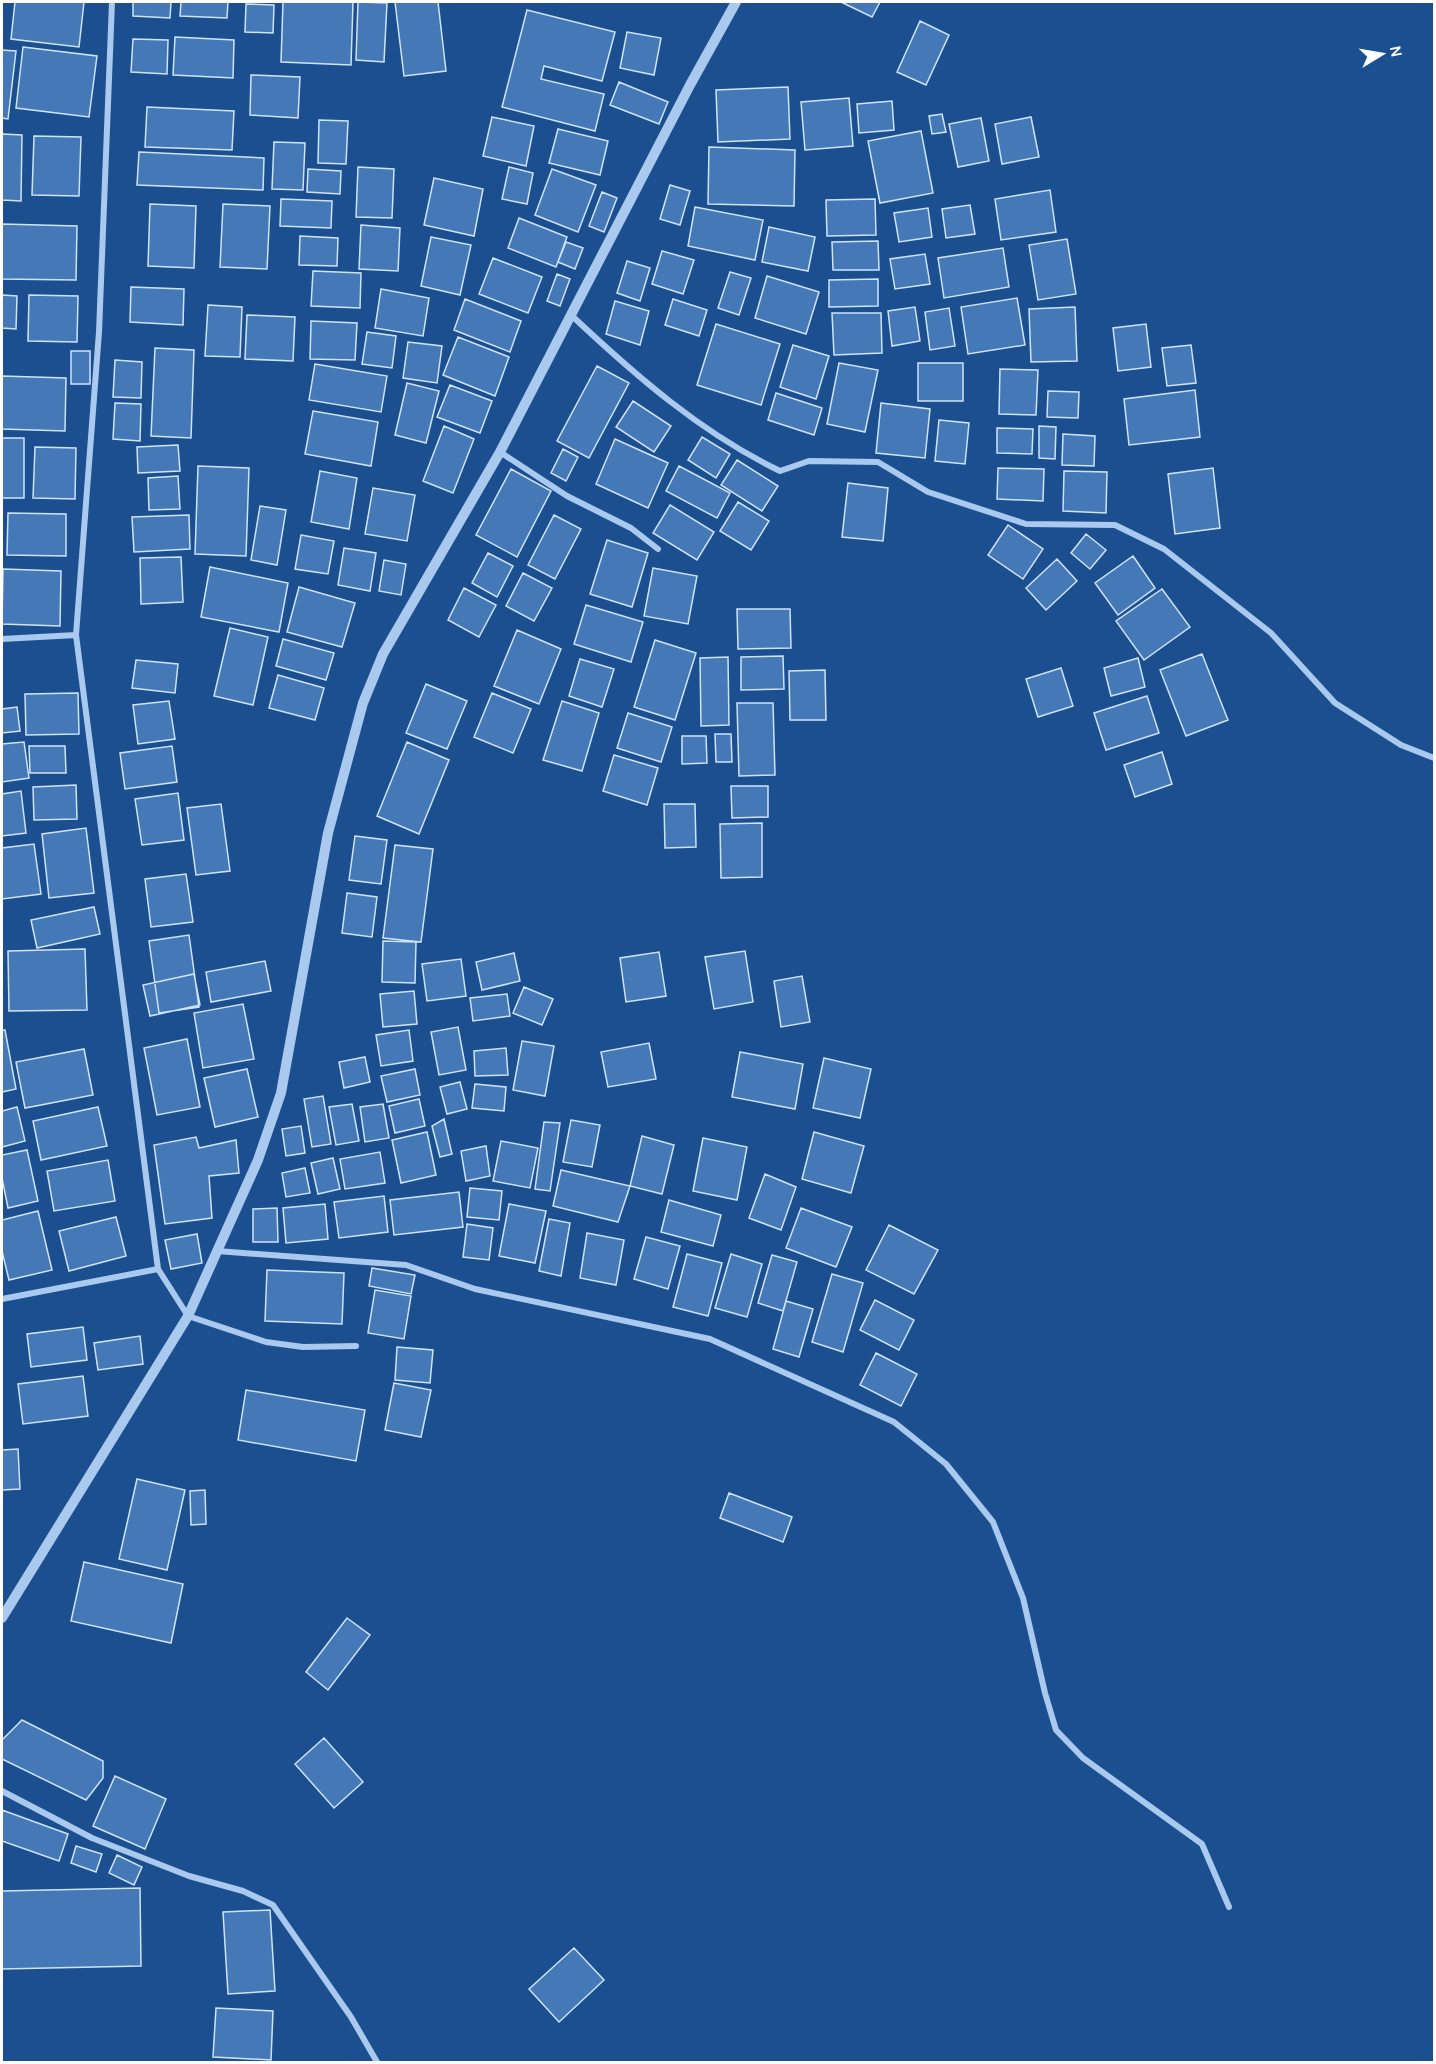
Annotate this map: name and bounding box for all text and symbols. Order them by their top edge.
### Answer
north arrow [1352,24,1412,84]
text: N [1386,44,1407,59]

